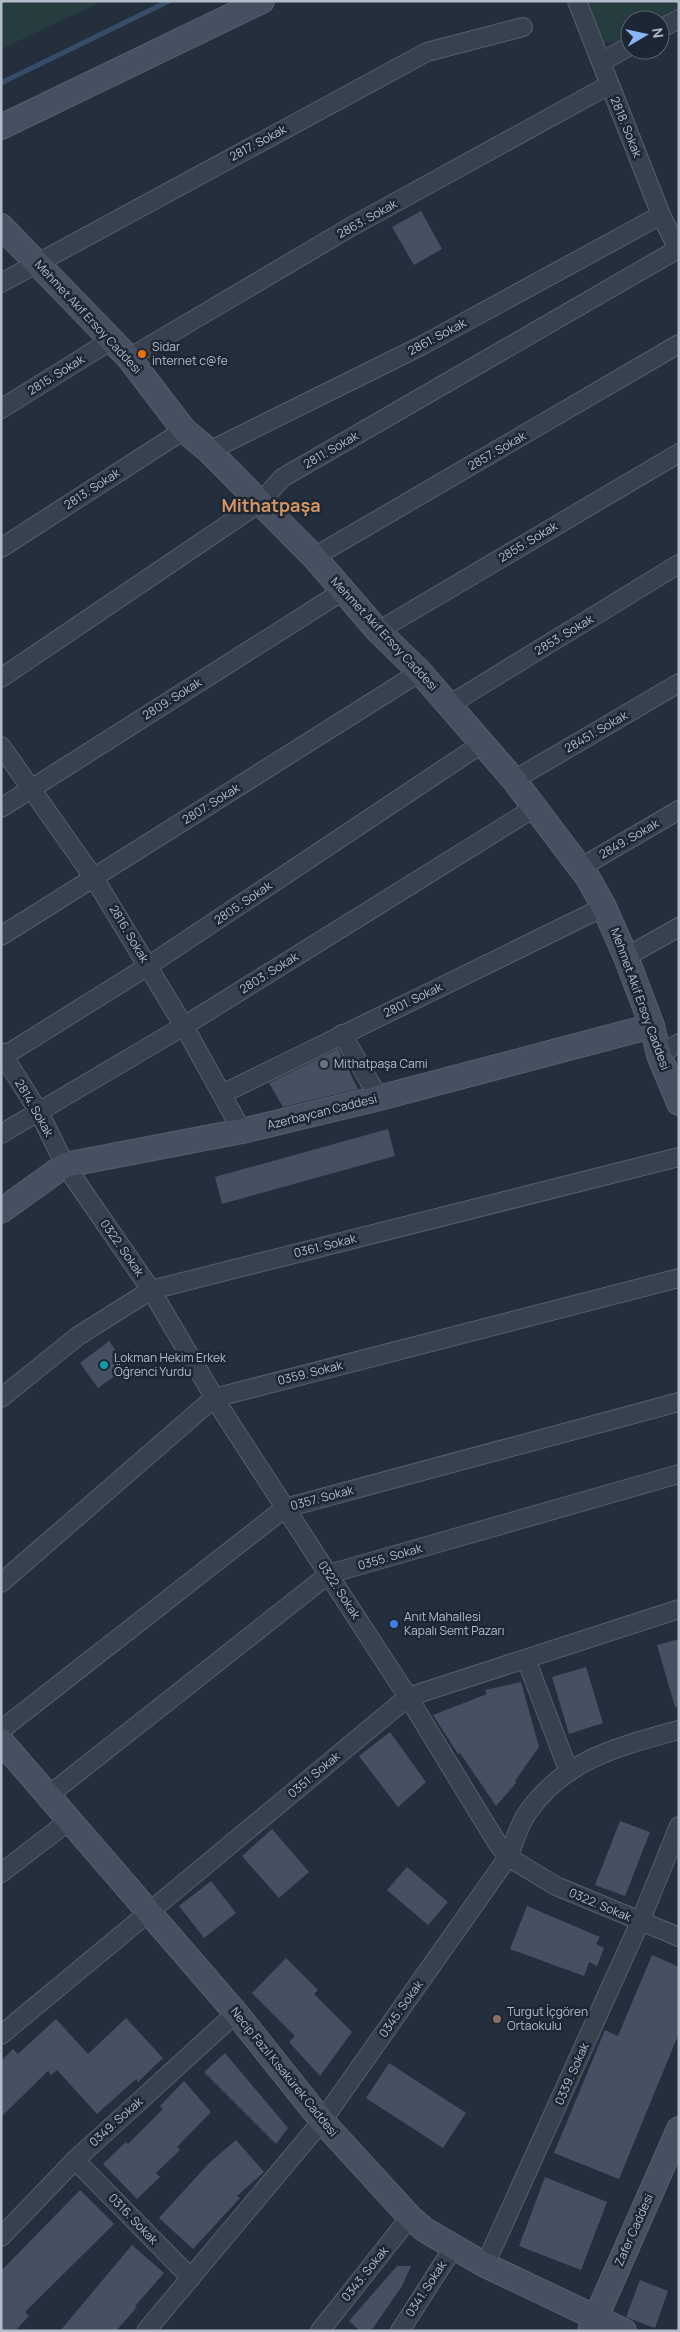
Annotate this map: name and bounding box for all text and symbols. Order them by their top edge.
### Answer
north arrow [620,10,670,60]
text: N [648,26,669,39]
street label: 2818. Sokak [607,94,647,161]
street label: 2817. Sokak [226,120,290,165]
street label: 2863. Sokak [334,195,401,242]
street label: Mehmet Akif Ersoy Caddesi [31,256,146,377]
street label: 2861. Sokak [405,314,470,359]
place label: Sidar internet c@fe [152,338,228,369]
marker: Sidar internet c@fe [136,348,148,360]
street label: 2815. Sokak [24,350,88,399]
street label: 2811. Sokak [300,426,362,472]
street label: 2857. Sokak [465,427,530,474]
street label: 2813. Sokak [60,464,124,513]
district label: Mithatpaşa [221,493,321,517]
street label: 2855. Sokak [495,517,561,566]
street label: Mehmet Akif Ersoy Caddesi [327,573,442,694]
street label: 2853. Sokak [531,610,597,659]
street label: 2809. Sokak [139,673,205,723]
street label: 28451. Sokak [561,706,631,757]
street label: 2807. Sokak [179,779,244,828]
street label: 2849. Sokak [596,814,663,863]
street label: 2805. Sokak [210,876,276,928]
street label: 2816. Sokak [106,902,154,967]
street label: Mehmet Akif Ersoy Caddesi [607,925,674,1072]
street label: 2803. Sokak [236,947,302,997]
street label: 2801. Sokak [380,977,446,1021]
place label: Mithatpaşa Cami [334,1055,428,1072]
marker: Mithatpaşa Cami [318,1058,330,1070]
street label: 2814. Sokak [11,1076,58,1141]
street label: Azerbaycan Caddesi [265,1090,379,1133]
street label: 0322. Sokak [96,1216,149,1281]
street label: 0361. Sokak [292,1229,359,1261]
place label: Lokman Hekim Erkek Öğrenci Yurdu [114,1349,227,1380]
street label: 0359. Sokak [276,1356,345,1389]
marker: Lokman Hekim Erkek Öğrenci Yurdu [98,1359,110,1371]
street label: 0357. Sokak [288,1481,356,1514]
street label: 0355. Sokak [356,1539,425,1574]
street label: 0322. Sokak [314,1557,365,1623]
place label: Anıt Mahallesi Kapalı Semt Pazarı [404,1608,505,1639]
marker: Anıt Mahallesi Kapalı Semt Pazarı [388,1618,400,1630]
street label: 0351. Sokak [284,1747,344,1802]
street label: 0322. Sokak [566,1884,635,1926]
street label: 0345. Sokak [375,1976,427,2041]
street label: Necip Fazıl Kısakürek Caddesi [227,2003,342,2140]
place label: Turgut İçgören Ortaokulu [507,2003,588,2034]
marker: Turgut İçgören Ortaokulu [491,2013,503,2025]
street label: 0339. Sokak [550,2039,593,2108]
street label: 0349. Sokak [85,2092,147,2150]
street label: 0316. Sokak [105,2190,163,2249]
street label: Zafer Caddesi [610,2191,657,2269]
street label: 0343. Sokak [337,2242,393,2305]
street label: 0341. Sokak [401,2256,451,2320]

